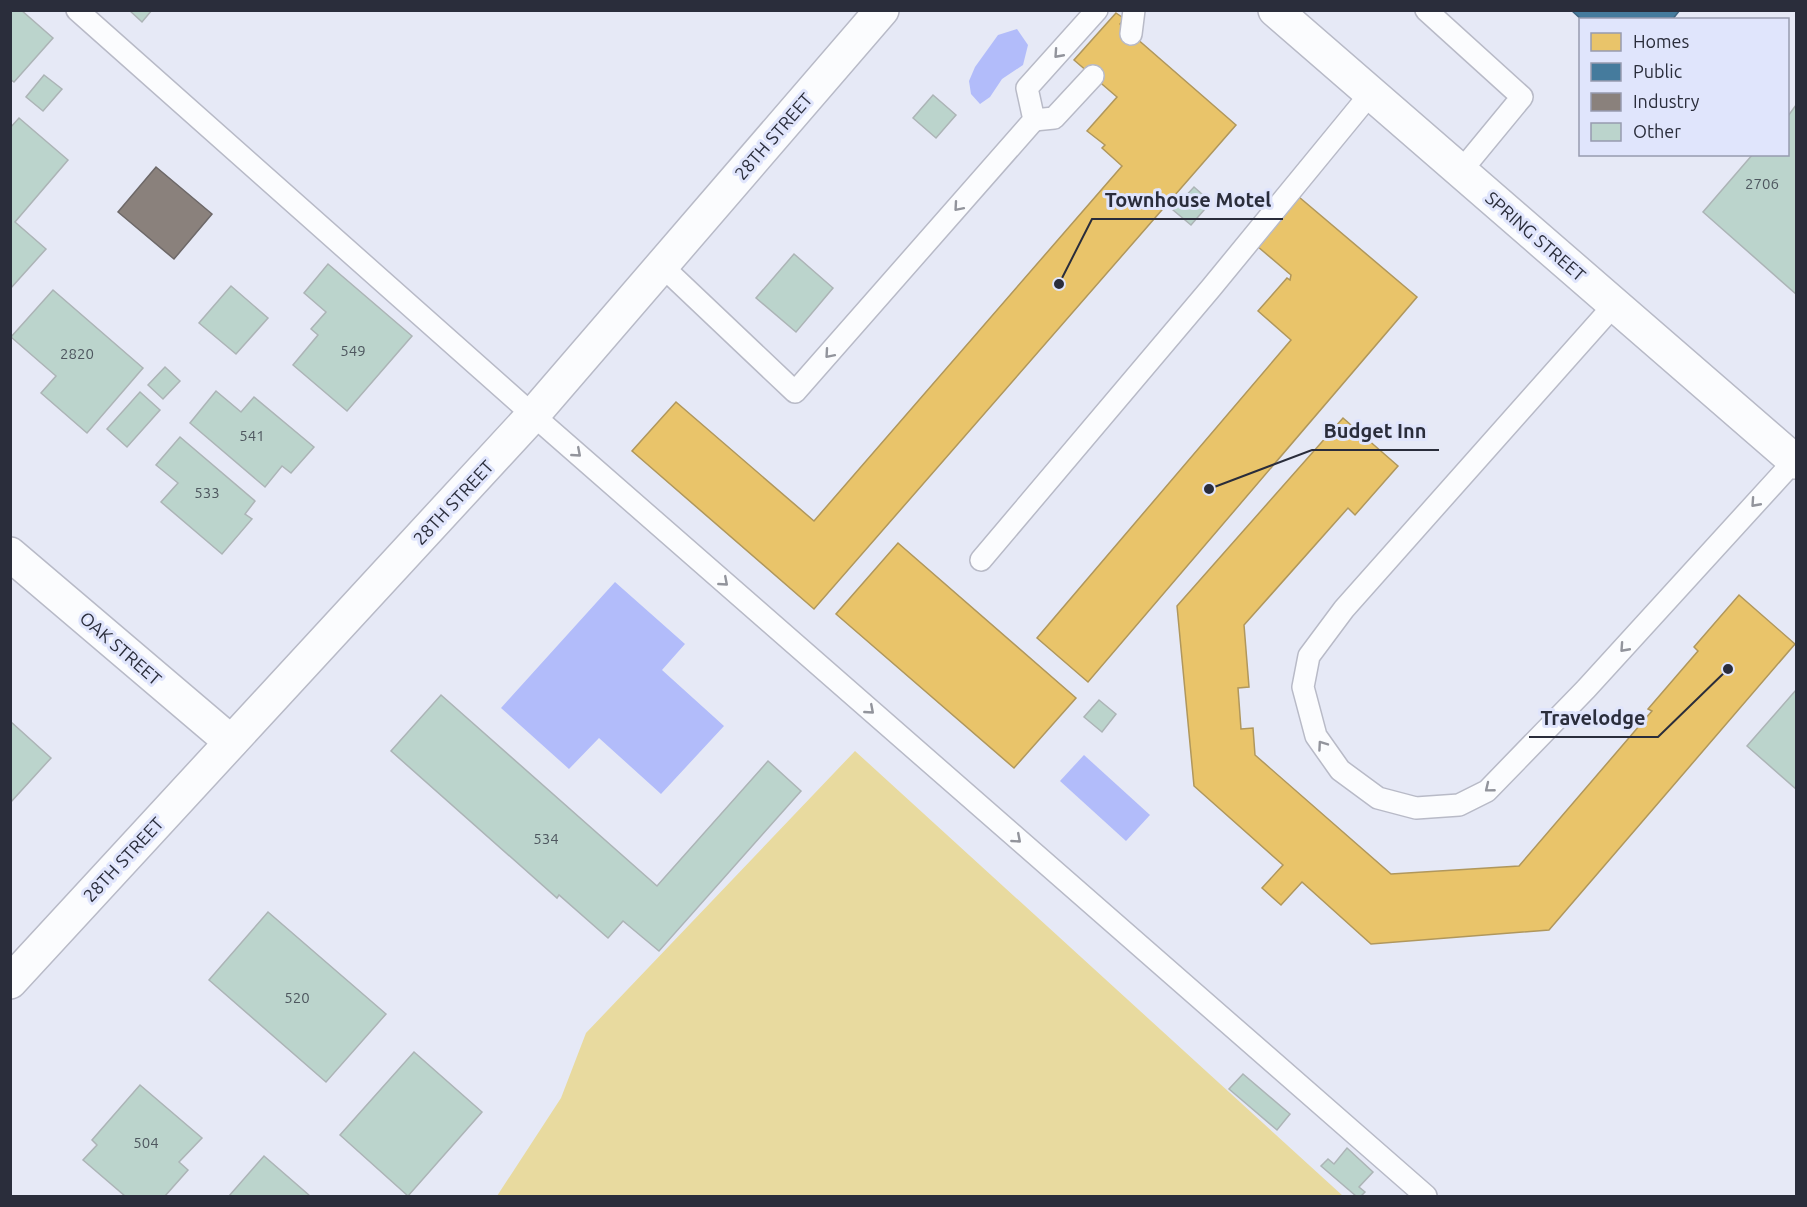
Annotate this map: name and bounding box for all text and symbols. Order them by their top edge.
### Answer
legend [1579,18,1789,156]
text: Homes [1633,31,1690,51]
one-way arrow [1054,47,1065,58]
text: Public [1633,61,1682,81]
street label: 28TH STREET [730,89,816,183]
text: Industry [1633,91,1700,111]
text: Other [1633,121,1681,141]
house number: 2706 [1745,175,1779,192]
callout: Townhouse Motel [1092,181,1283,219]
street label: SPRING STREET [1482,187,1590,285]
text: Townhouse Motel [1105,188,1271,211]
one-way arrow [954,200,965,211]
house number: 549 [340,342,366,359]
house number: 2820 [60,345,94,362]
one-way arrow [825,347,836,358]
callout: Budget Inn [1312,412,1439,450]
text: Budget Inn [1323,419,1427,442]
house number: 541 [239,427,265,444]
one-way arrow [570,446,581,457]
street label: 28TH STREET [409,456,497,548]
house number: 533 [194,484,220,501]
one-way arrow [1751,497,1762,507]
one-way arrow [717,575,728,586]
street label: OAK STREET [76,607,166,689]
one-way arrow [1620,641,1631,651]
callout: Travelodge [1529,699,1658,737]
one-way arrow [863,703,874,714]
text: Travelodge [1541,706,1645,729]
one-way arrow [1318,740,1329,751]
one-way arrow [1485,780,1496,791]
street label: 28TH STREET [79,813,167,905]
house number: 534 [533,830,559,847]
one-way arrow [1010,831,1021,842]
house number: 520 [284,989,310,1006]
house number: 504 [133,1134,159,1151]

